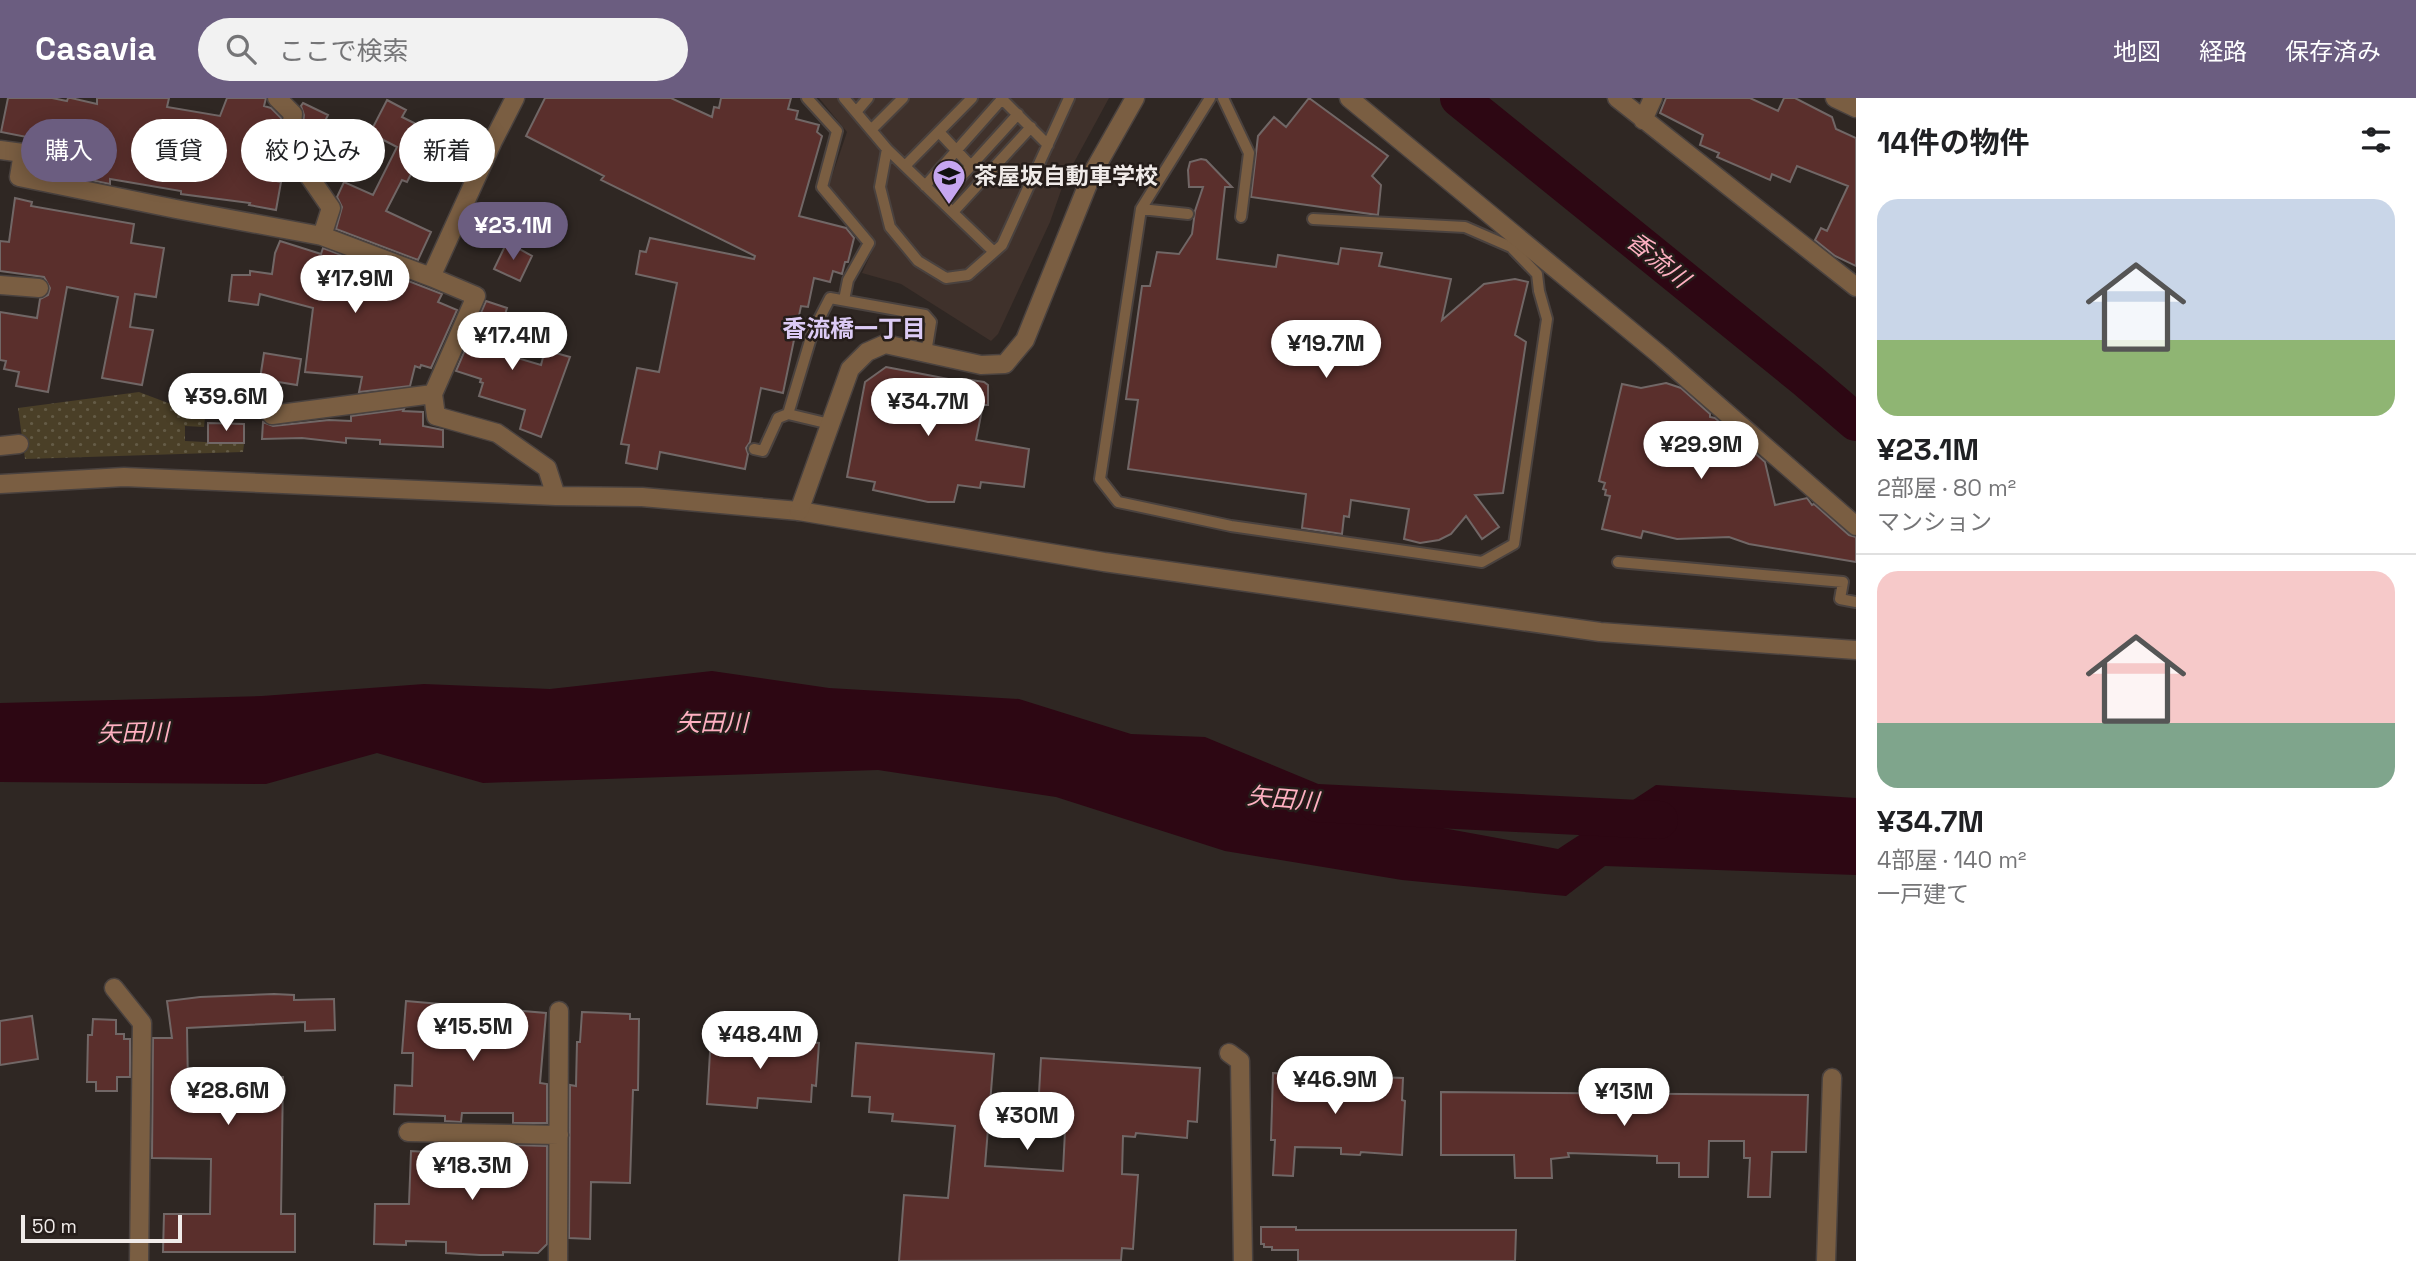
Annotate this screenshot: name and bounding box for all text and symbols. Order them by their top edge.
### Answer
search box [198,18,688,81]
text: Casavia [35,28,156,70]
icon: search [222,30,260,68]
text: ここで検索 [278,34,408,68]
text: 地図 [2113,36,2161,67]
text: 経路 [2199,36,2247,67]
text: 保存済み [2285,36,2381,67]
chip: 購入 [21,119,117,182]
chip: 賃貸 [131,119,227,182]
chip: 絞り込み [241,119,385,182]
chip: 新着 [399,119,495,182]
icon: filters [2357,121,2395,159]
text: 14件の物件 [1877,123,2030,162]
school or university icon: 茶屋坂自動車学校 [930,157,968,206]
place label: 茶屋坂自動車学校 [974,161,1158,191]
pin: ¥23.1M [456,202,570,262]
text: ¥23.1M [474,210,552,240]
water label: 香流川 [1621,225,1698,296]
icon: home [2073,244,2199,370]
pin: ¥17.9M [298,256,412,315]
text: ¥17.9M [316,263,394,293]
pin: ¥17.4M [455,313,569,372]
district label: 香流橋一丁目 [782,313,926,344]
text: ¥17.4M [473,320,551,350]
pin: ¥19.7M [1269,320,1383,380]
text: ¥19.7M [1287,328,1365,358]
pin: ¥39.6M [169,374,283,433]
pin: ¥34.7M [871,378,985,438]
text: ¥39.6M [184,381,268,411]
text: ¥34.7M [887,386,969,416]
pin: ¥29.9M [1644,422,1758,481]
text: ¥29.9M [1659,429,1743,459]
text: ¥23.1M [1877,430,1979,469]
text: 2部屋 · 80 m² [1877,473,2016,503]
text: マンション [1877,507,1992,537]
icon: home [2073,616,2199,742]
water label: 矢田川 [676,707,751,738]
water label: 矢田川 [97,716,172,749]
water label: 矢田川 [1246,780,1323,817]
text: ¥34.7M [1877,802,1984,841]
text: 4部屋 · 140 m² [1877,845,2026,875]
text: 一戸建て [1877,879,1969,909]
pin: ¥15.5M [416,1004,530,1063]
text: ¥15.5M [433,1011,513,1041]
pin: ¥48.4M [703,1012,817,1071]
text: ¥48.4M [718,1019,802,1049]
pin: ¥46.9M [1278,1056,1392,1116]
text: ¥46.9M [1293,1064,1377,1094]
pin: ¥28.6M [171,1068,285,1127]
pin: ¥13M [1583,1068,1665,1128]
text: ¥28.6M [187,1075,269,1105]
text: ¥13M [1595,1076,1653,1106]
pin: ¥30M [986,1093,1068,1152]
text: ¥30M [995,1100,1059,1130]
pin: ¥18.3M [415,1142,529,1202]
text: ¥18.3M [432,1150,512,1180]
scale bar [21,1212,182,1244]
text: 50 m [32,1214,77,1239]

